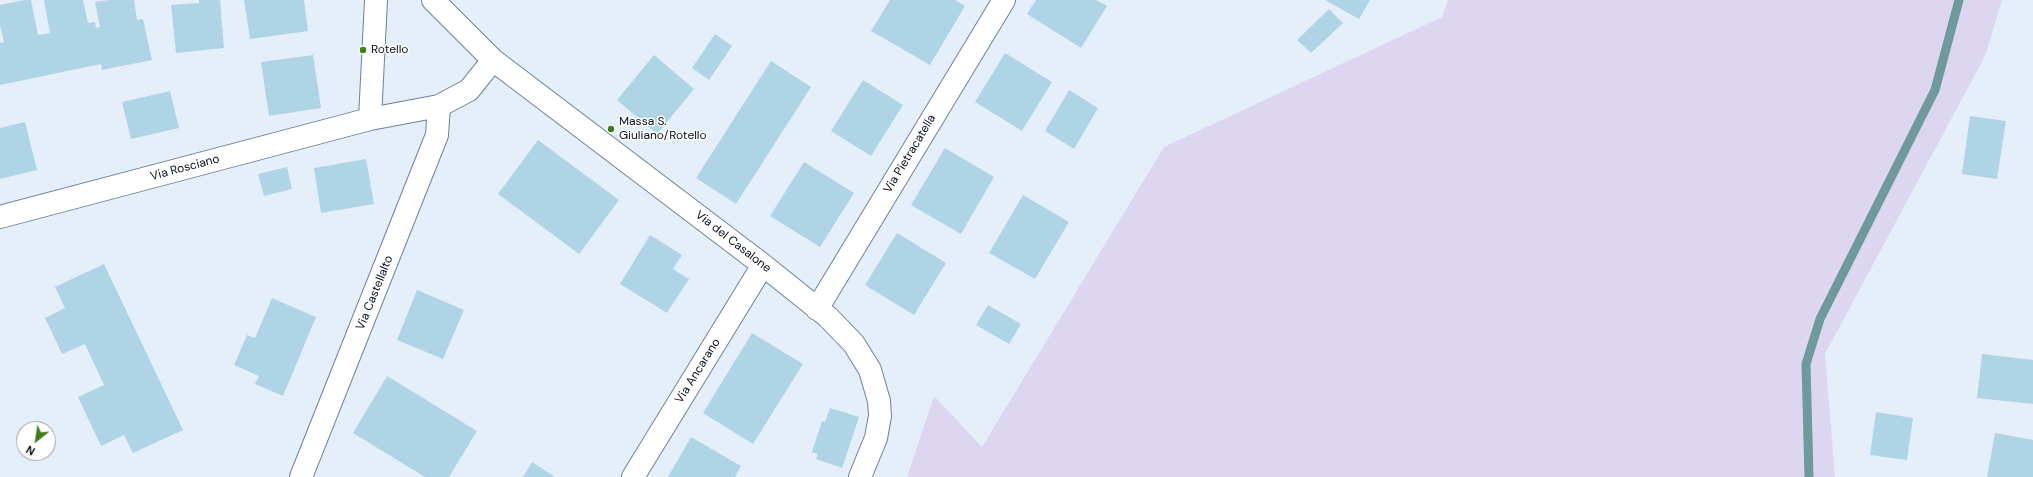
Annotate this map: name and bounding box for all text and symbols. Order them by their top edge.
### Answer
place label: Rotello [371,43,408,57]
marker: Rotello [358,45,368,55]
street label: Via Pietracatella [881,112,939,196]
place label: Massa S. Giuliano/Rotello [619,115,707,143]
marker: Massa S. Giuliano/Rotello [606,124,616,134]
street label: Via Rosciano [149,152,221,184]
street label: Via del Casalone [692,208,774,276]
street label: Via Castellalto [354,254,396,332]
street label: Via Ancarano [672,336,724,406]
north arrow [16,421,56,461]
text: N [24,442,37,459]

